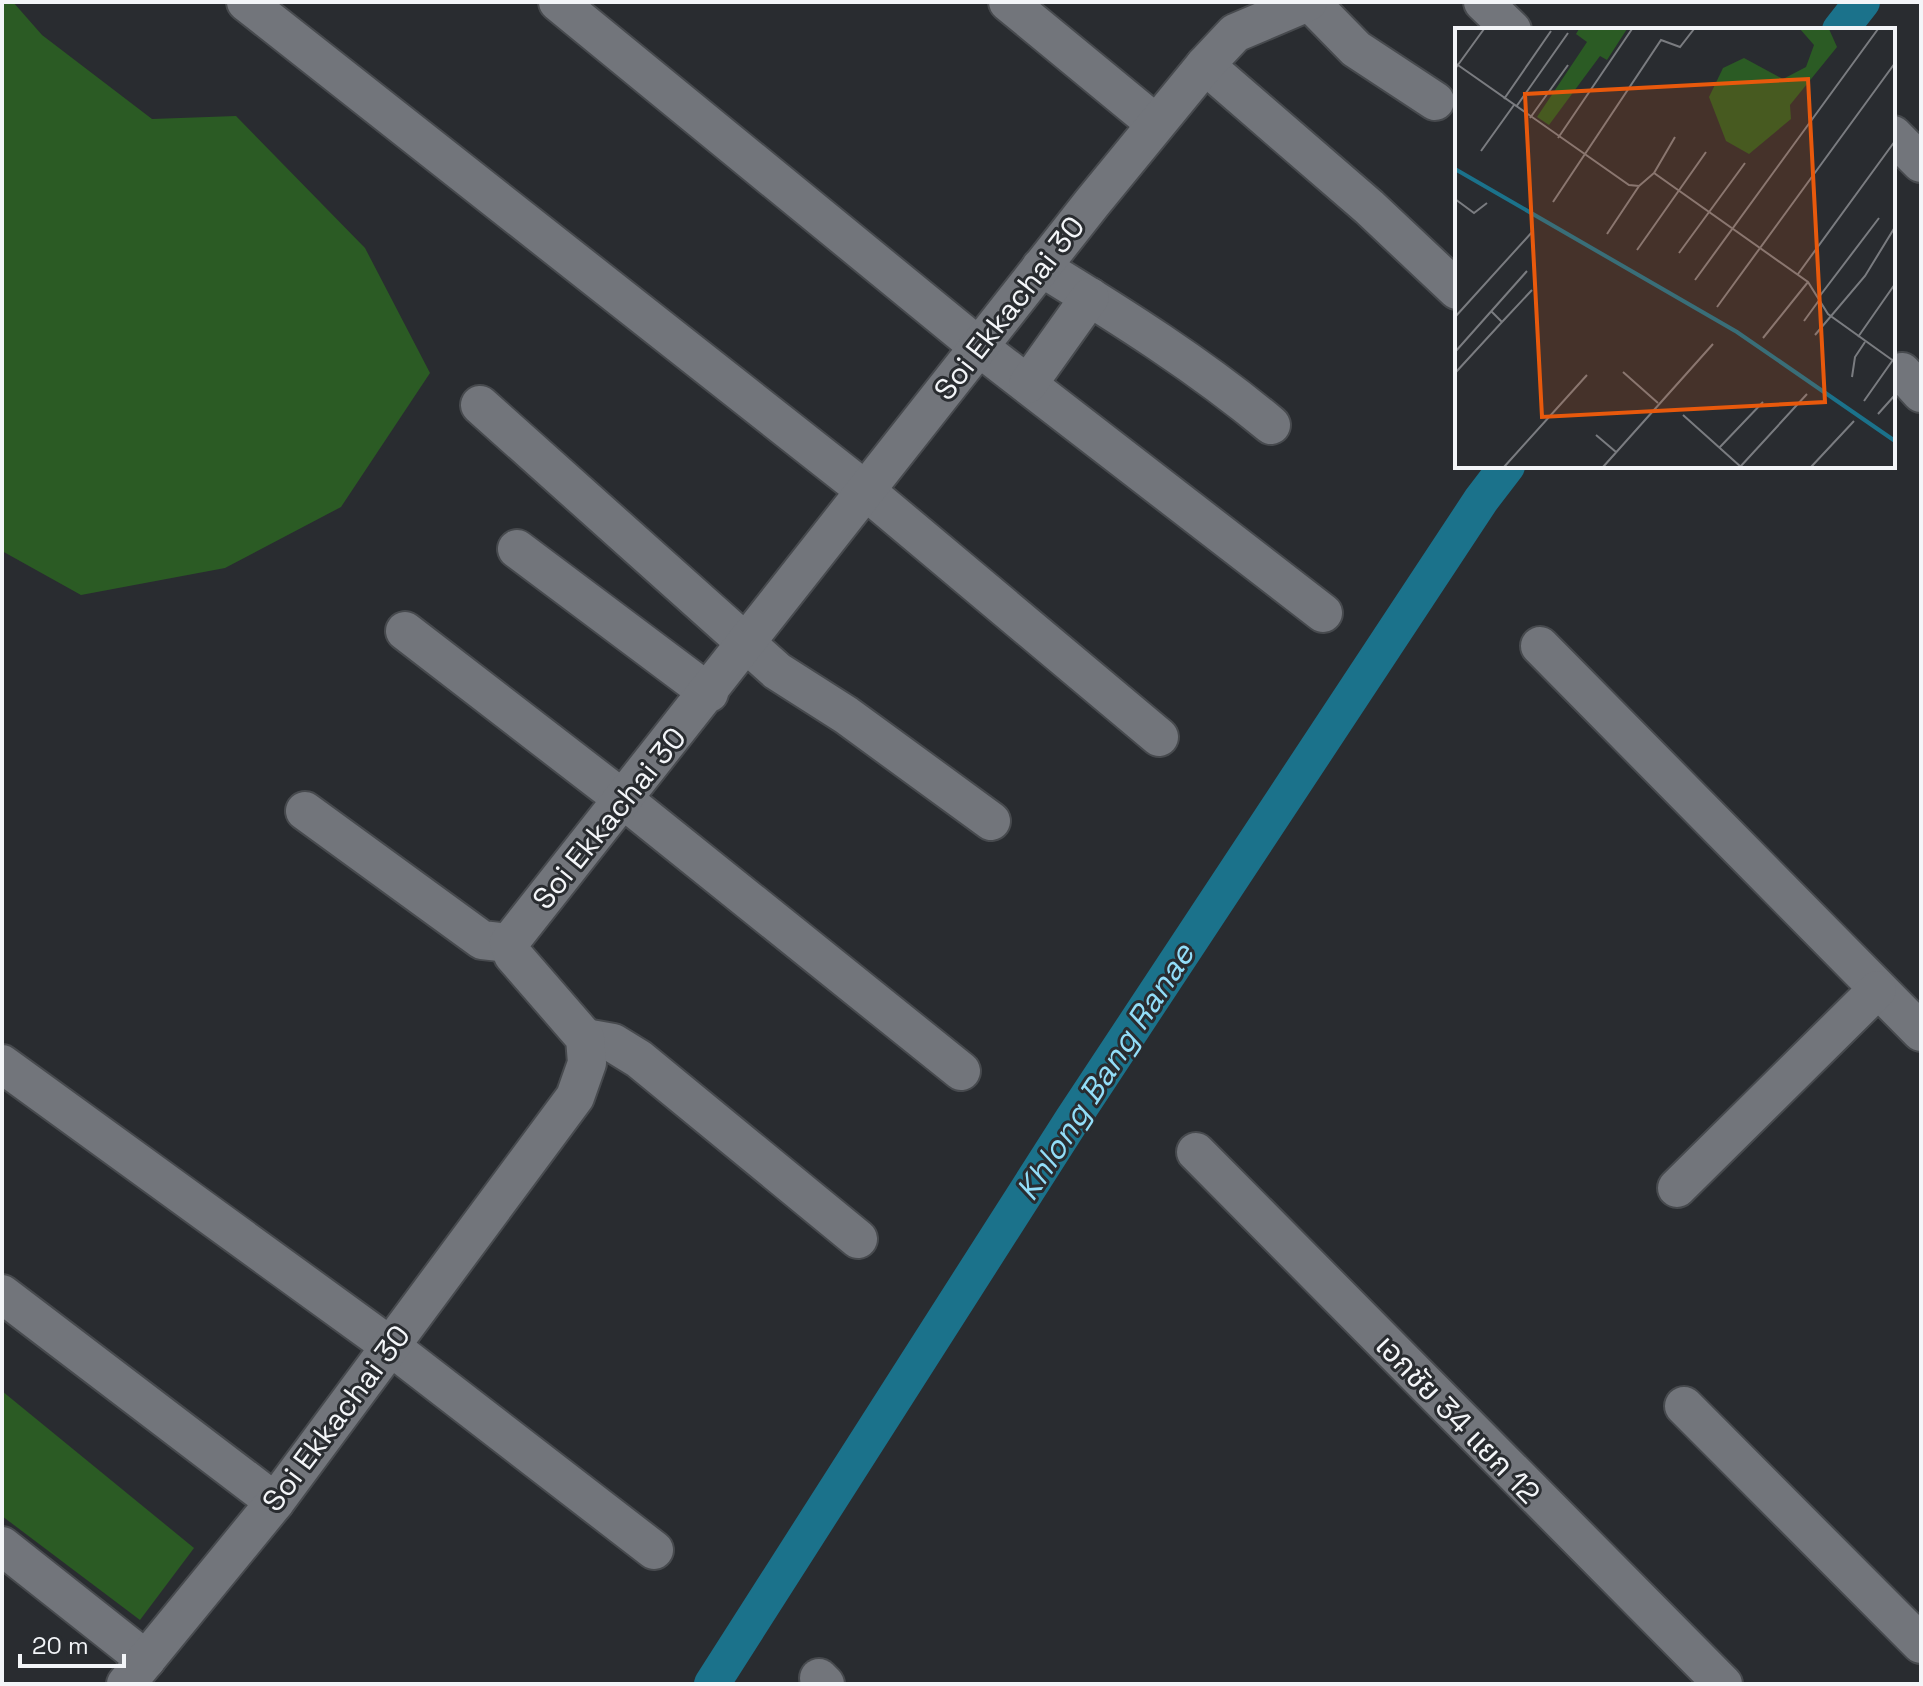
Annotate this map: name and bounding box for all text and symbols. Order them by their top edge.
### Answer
inset map [1455,28,1895,468]
street label: Soi Ekkachai 30 [925,208,1093,408]
street label: Soi Ekkachai 30 [523,719,695,917]
water label: Khlong Bang Ranae [1007,935,1204,1208]
street label: Soi Ekkachai 30 [253,1317,419,1519]
street label: เอกชัย 34 แยก 12 [1367,1326,1549,1512]
scale bar [20,1618,124,1668]
text: 20 m [32,1630,89,1661]

